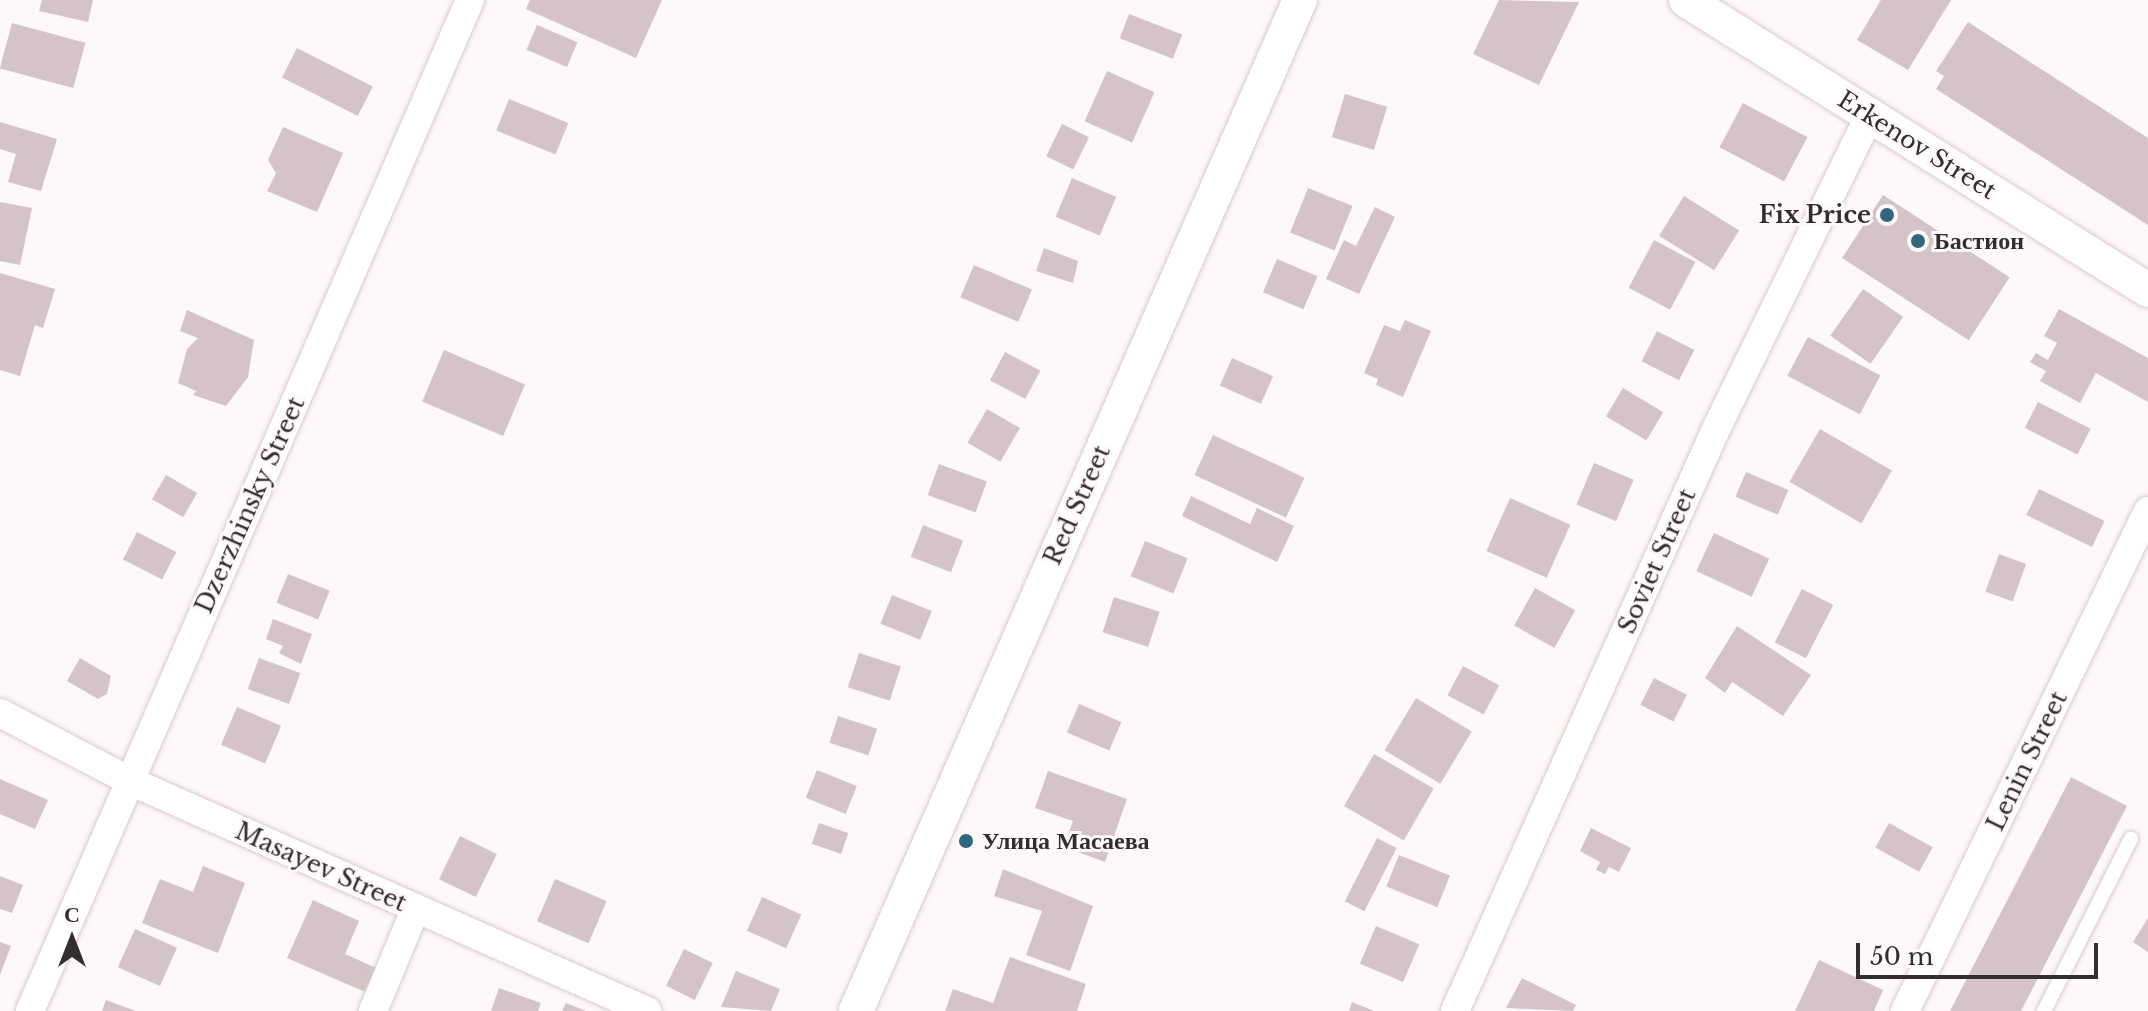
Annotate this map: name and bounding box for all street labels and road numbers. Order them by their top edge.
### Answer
street label: Erkenov Street [1832,85,2002,205]
street label: Dzerzhinsky Street [189,392,311,618]
street label: Red Street [1038,441,1116,569]
street label: Soviet Street [1612,484,1702,638]
street label: Lenin Street [1981,687,2073,835]
street label: Masayev Street [231,816,411,918]

